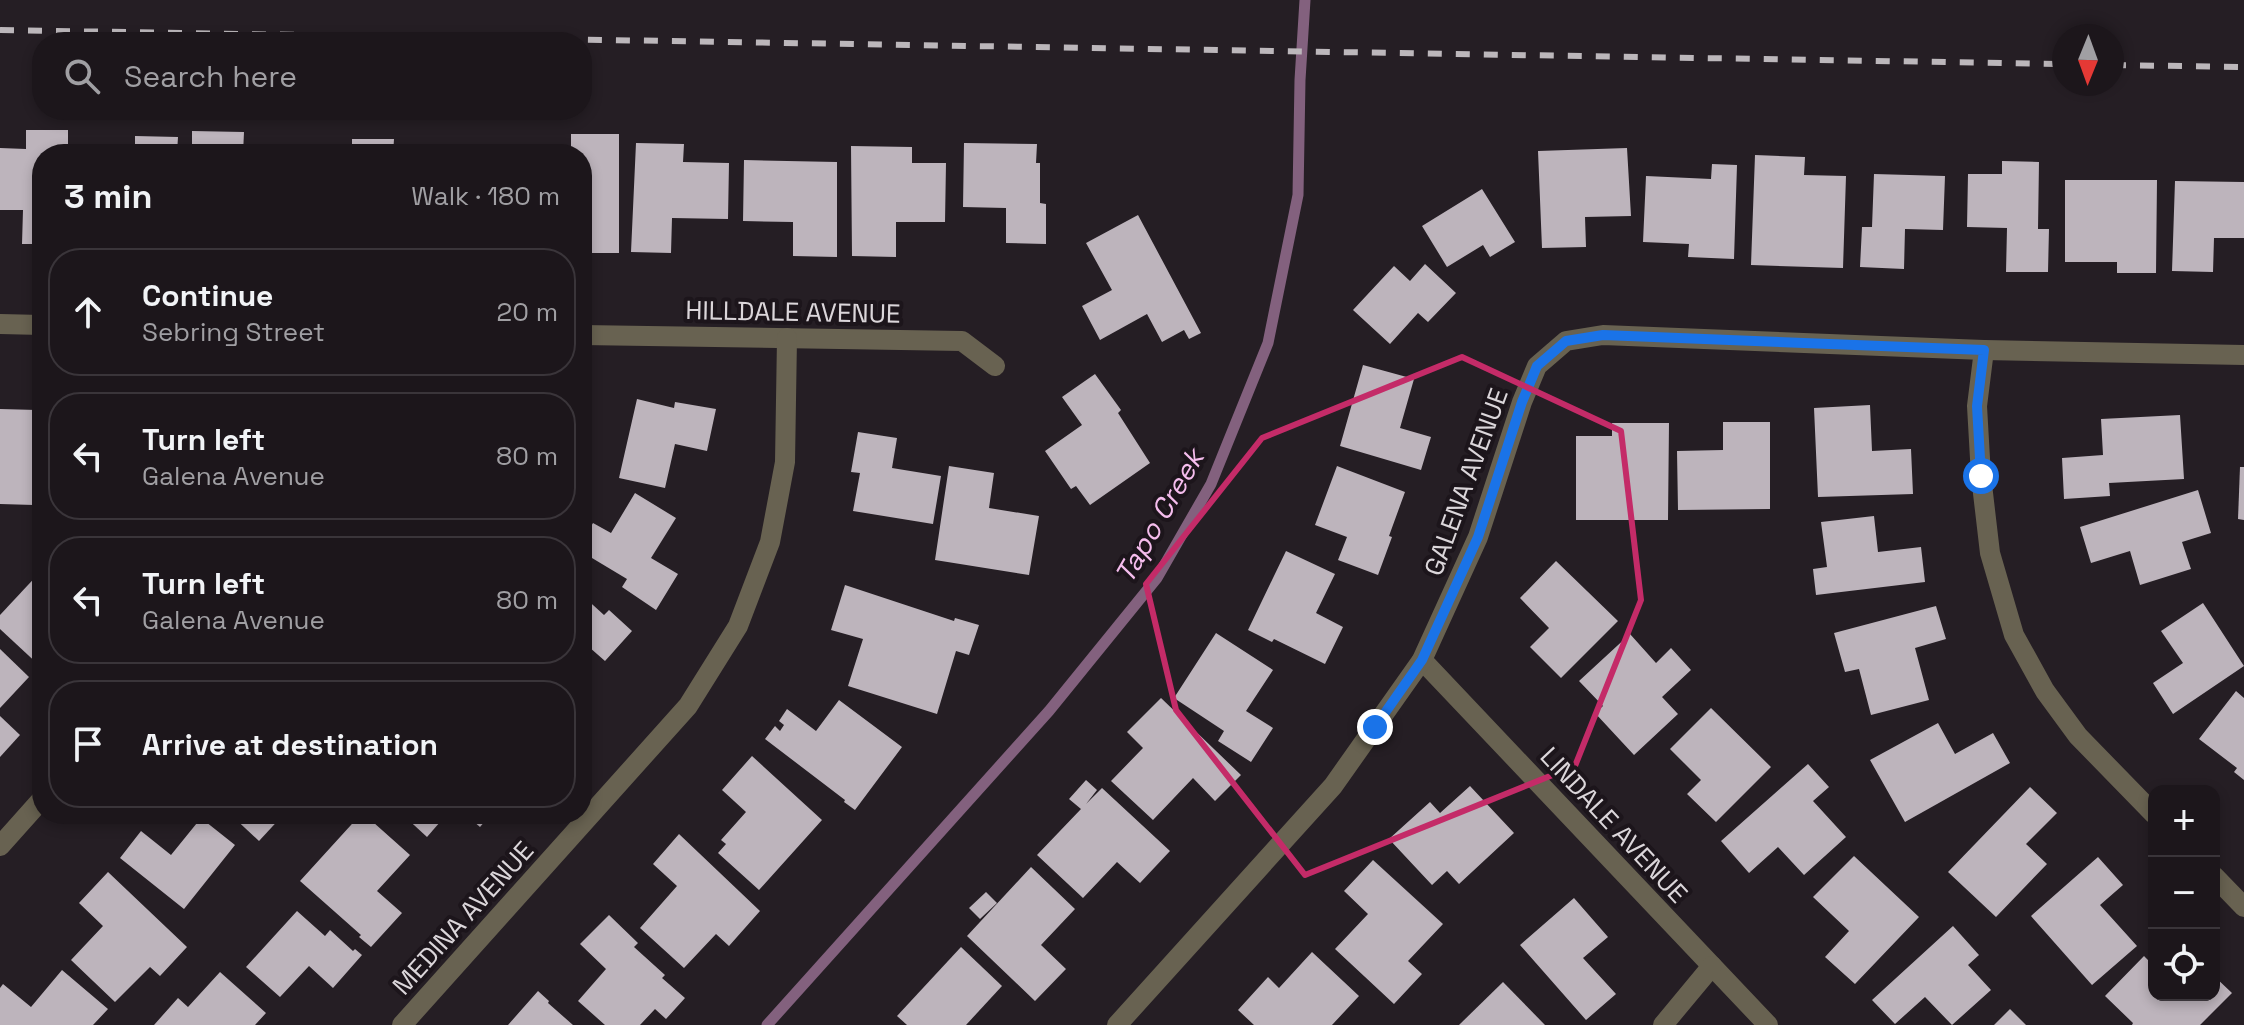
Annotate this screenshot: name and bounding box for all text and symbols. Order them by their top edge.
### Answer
north arrow [2052,24,2124,96]
search box [32,32,592,120]
icon: search [60,54,104,98]
text: Search here [124,57,297,96]
text: 3 min [64,175,152,218]
text: Walk · 180 m [411,179,560,213]
text: Continue [142,276,273,315]
icon: ahead [66,290,110,334]
street label: HILLDALE AVENUE [685,293,901,331]
text: 20 m [497,295,558,329]
text: Sebring Street [142,315,325,349]
street label: GALENA AVENUE [1416,384,1516,580]
text: Turn left [142,420,265,459]
icon: left [66,434,110,478]
text: 80 m [496,439,558,473]
water label: Tapo Creek [1106,440,1213,589]
route start [1963,458,1999,494]
text: Galena Avenue [142,459,325,493]
text: Turn left [142,564,265,603]
icon: left [66,578,110,622]
text: 80 m [496,583,558,617]
text: Galena Avenue [142,603,325,637]
route end [1357,709,1393,745]
icon: arrive [66,722,110,766]
text: Arrive at destination [142,725,438,764]
street label: LINDALE AVENUE [1533,740,1695,910]
map controls [2148,785,2220,1001]
button: + [2148,785,2220,857]
street label: MEDINA AVENUE [385,834,541,1002]
button: − [2148,857,2220,929]
button: locate [2148,929,2220,1001]

